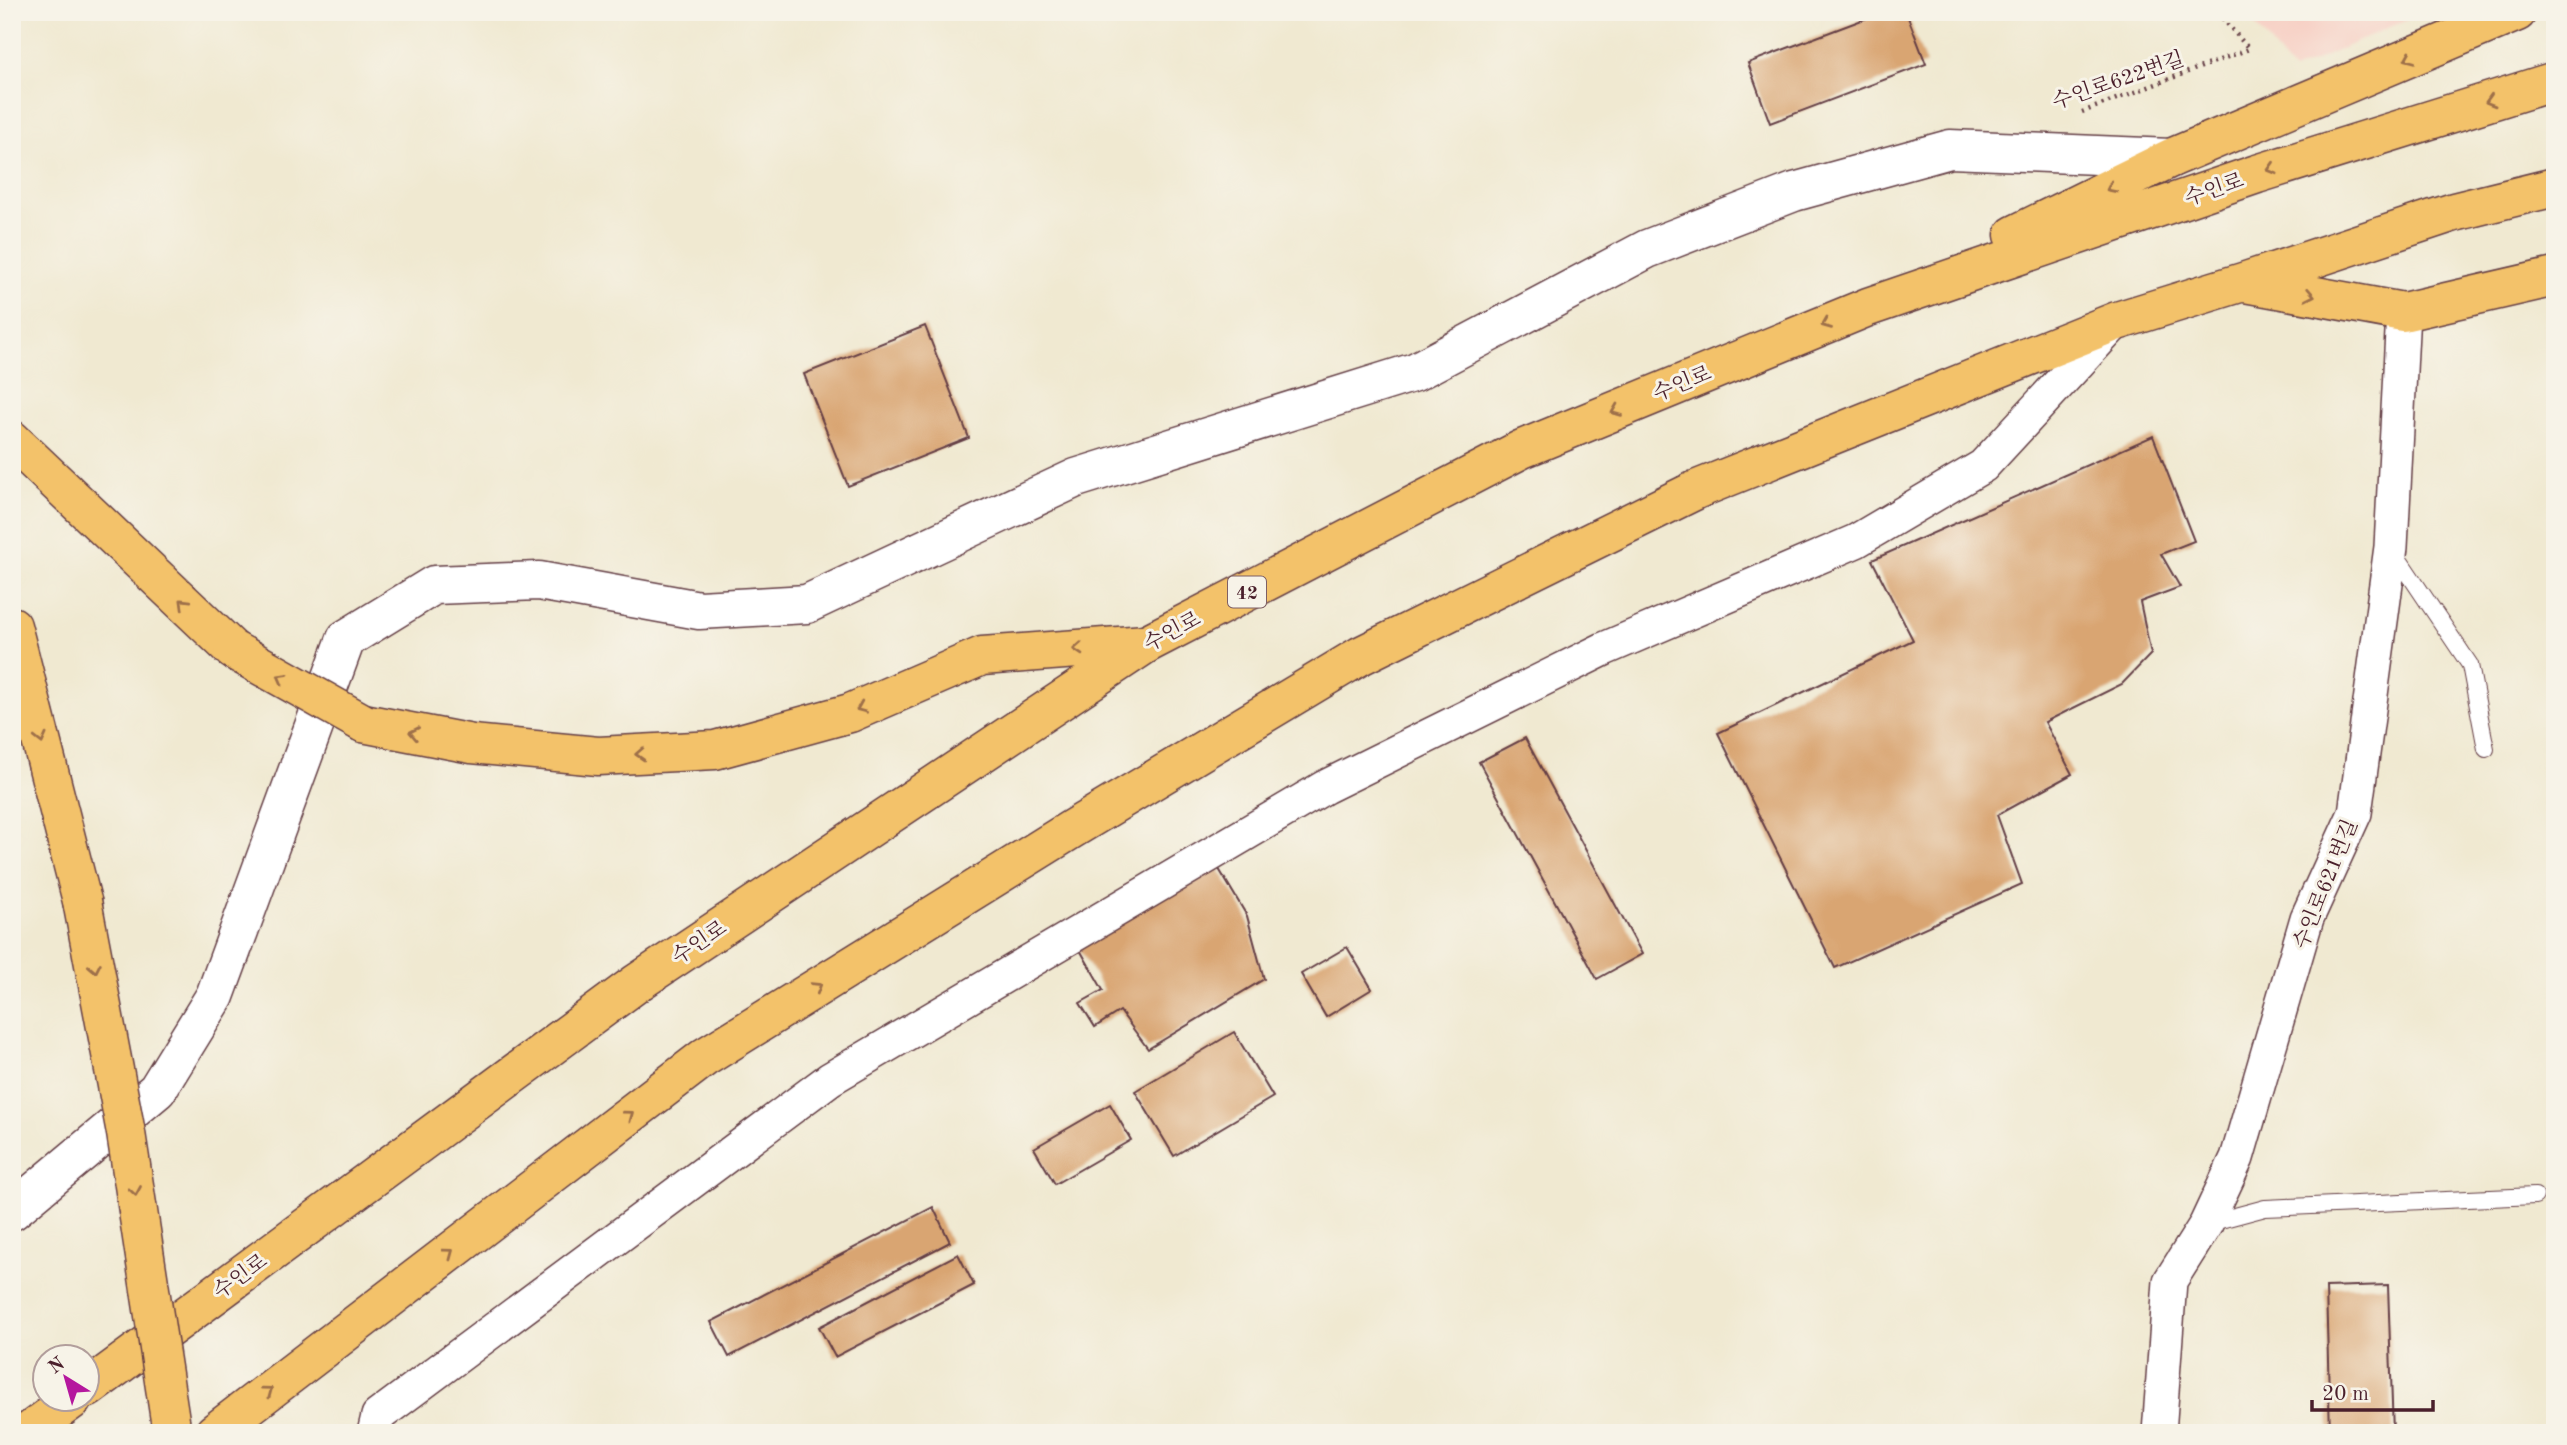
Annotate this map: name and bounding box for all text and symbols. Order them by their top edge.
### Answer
street label: 수인로622번길 [2049,47,2187,114]
one-way arrow [2404,50,2417,64]
one-way arrow [2484,93,2496,107]
one-way arrow [2267,161,2279,175]
street label: 수인로 [2182,169,2247,210]
one-way arrow [2106,179,2118,193]
one-way arrow [2304,287,2316,302]
one-way arrow [1821,315,1833,329]
street label: 수인로 [1650,361,1715,406]
one-way arrow [1611,402,1623,416]
road number: 42 [1228,576,1266,608]
one-way arrow [179,599,192,612]
street label: 수인로 [1140,607,1205,656]
one-way arrow [1072,641,1083,656]
one-way arrow [276,673,289,686]
one-way arrow [856,700,868,714]
one-way arrow [408,726,420,741]
one-way arrow [33,733,47,745]
one-way arrow [634,746,645,761]
street label: 수인로621번길 [2289,816,2362,952]
street label: 수인로 [668,916,731,969]
one-way arrow [86,962,101,974]
one-way arrow [810,982,823,995]
one-way arrow [622,1110,634,1123]
one-way arrow [127,1186,142,1197]
one-way arrow [441,1248,453,1261]
street label: 수인로 [209,1249,272,1304]
north arrow [32,1344,102,1414]
text: N [46,1354,69,1378]
scale bar [2312,1368,2432,1412]
text: 20 m [2322,1384,2369,1405]
one-way arrow [260,1387,273,1400]

